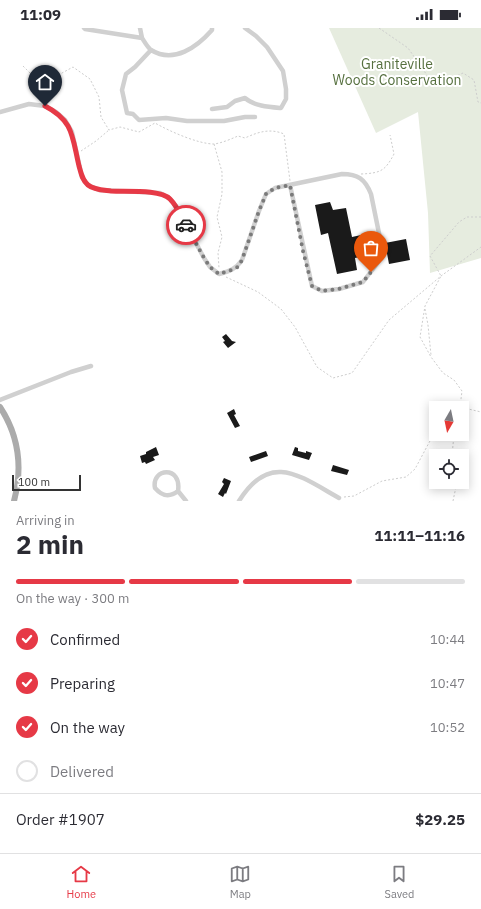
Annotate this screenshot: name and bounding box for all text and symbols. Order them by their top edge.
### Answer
text: 11:09 [20,5,61,24]
park label: Graniteville Woods Conservation [333,55,461,89]
pin [28,65,62,106]
icon: home [34,71,56,93]
courier [166,205,206,245]
icon: car [175,214,197,236]
pin [354,231,388,272]
icon: bag [360,237,382,259]
north arrow [429,401,469,441]
map controls [429,401,469,489]
button: locate [429,449,469,489]
scale bar [12,473,81,492]
text: 100 m [18,475,50,489]
text: Arriving in [16,512,75,529]
text: 11:11–11:16 [374,526,465,545]
text: 2 min [16,527,84,561]
text: On the way · 300 m [16,590,129,607]
icon: check [16,628,38,650]
text: Confirmed [50,630,120,649]
text: 10:44 [430,631,465,648]
icon: check [16,672,38,694]
text: Preparing [50,674,115,693]
text: 10:47 [430,675,465,692]
icon: check [16,716,38,738]
text: On the way [50,718,125,737]
text: 10:52 [430,719,465,736]
text: Delivered [50,762,114,781]
text: Order #1907 [16,810,105,829]
text: $29.25 [415,810,465,829]
tab: Home [67,863,96,901]
tab: Map [229,863,251,901]
tab: Saved [384,863,414,901]

